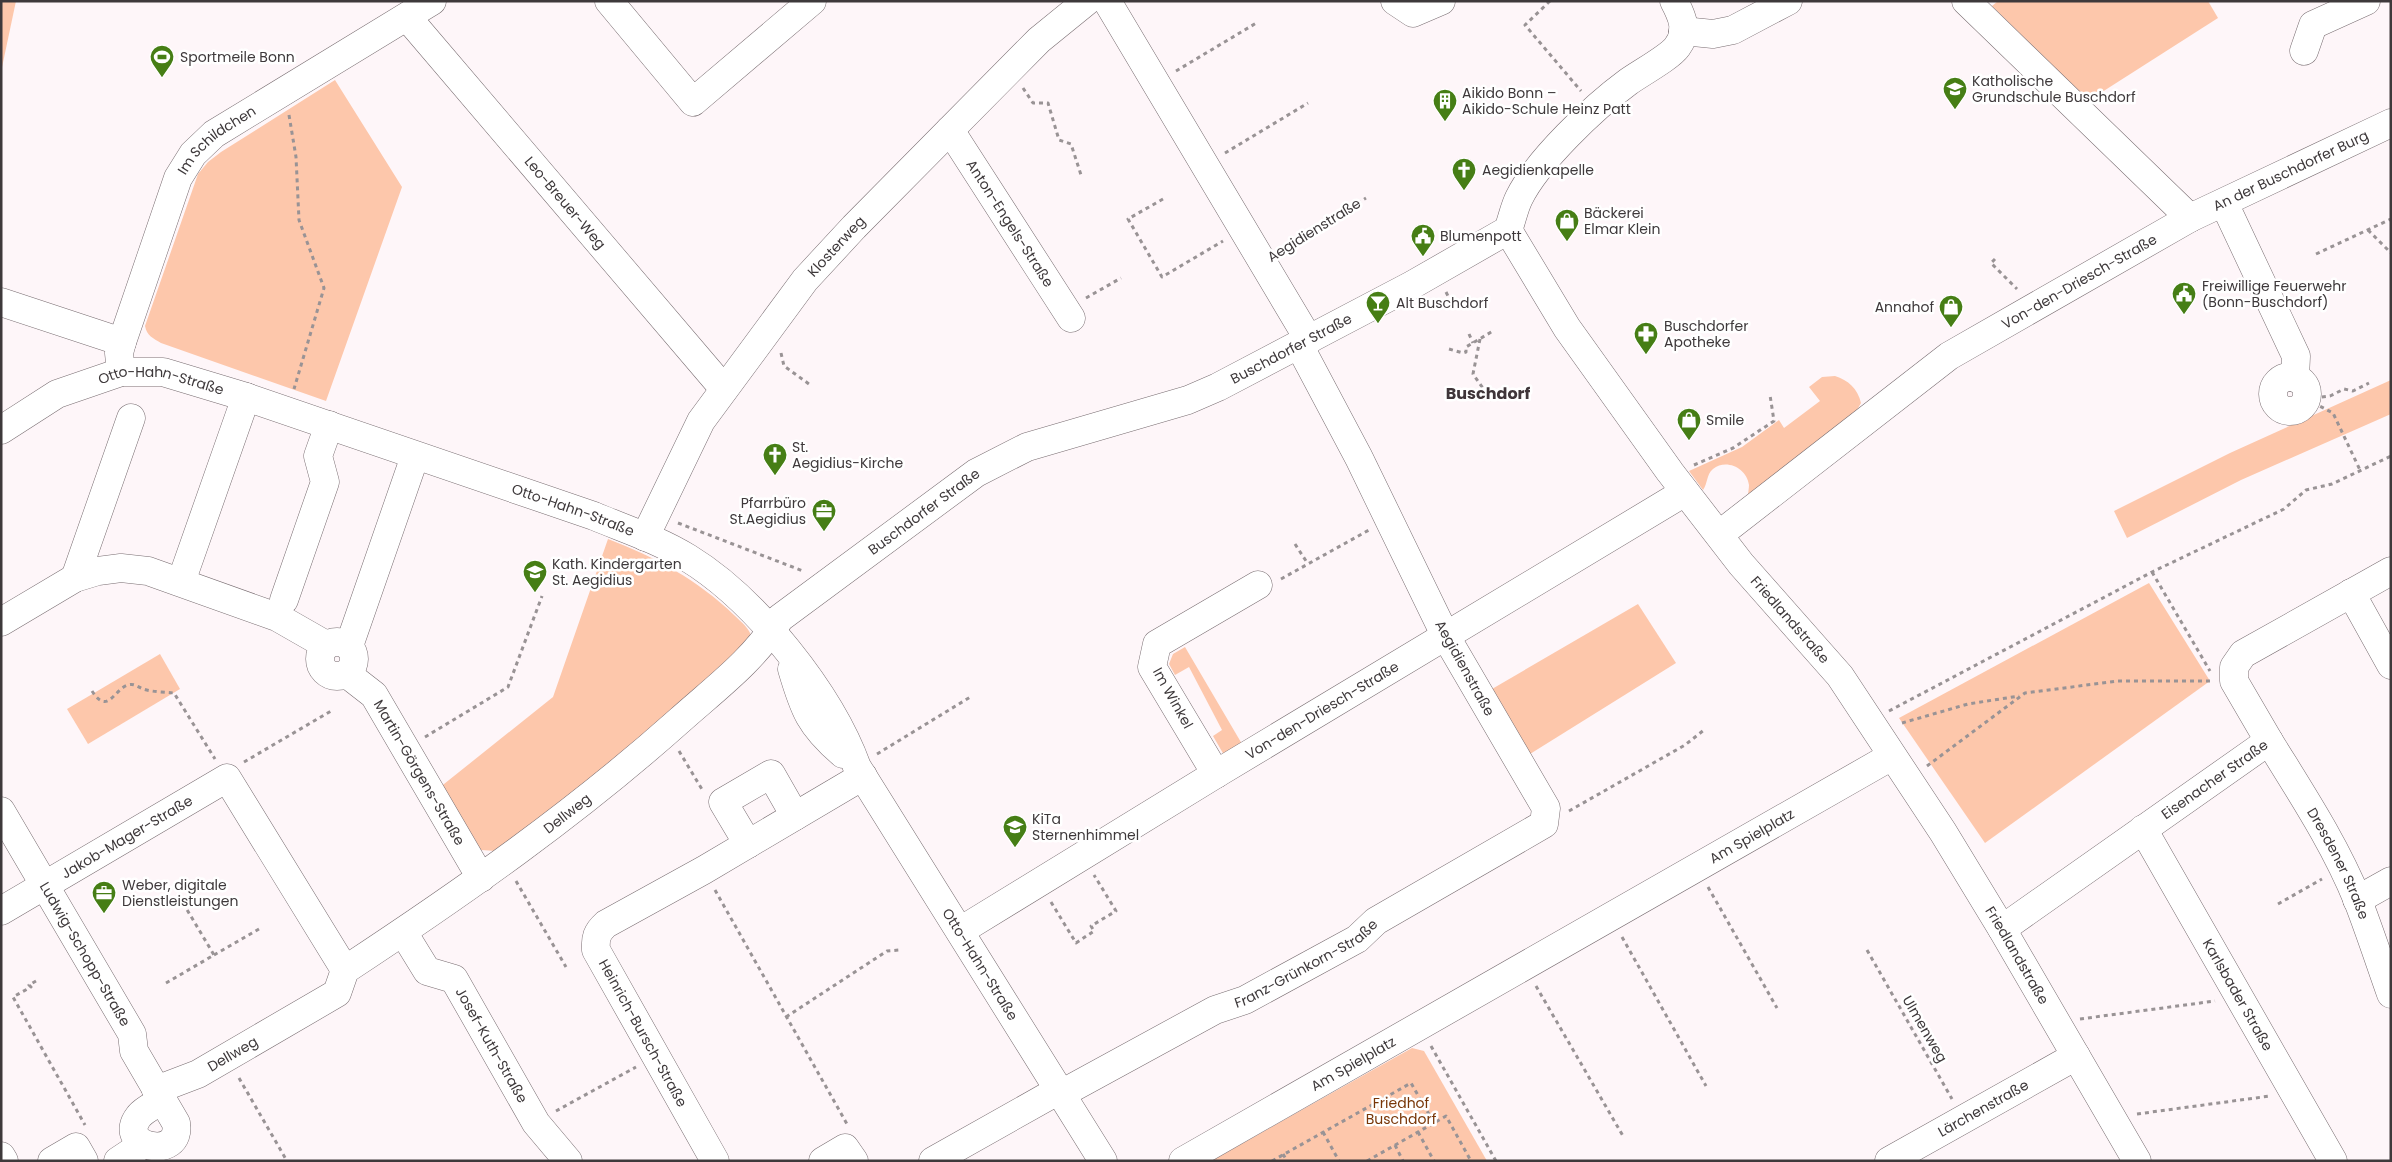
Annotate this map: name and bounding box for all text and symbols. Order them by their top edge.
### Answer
sports icon: Sportmeile Bonn [149,44,175,78]
place label: Sportmeile Bonn [180,47,295,67]
place label: Katholische Grundschule Buschdorf [1972,71,2136,107]
school or university icon: Katholische Grundschule Buschdorf [1942,76,1968,110]
place label: Aikido Bonn – Aikido-Schule Heinz Patt [1462,83,1631,119]
building icon: Aikido Bonn – Aikido-Schule Heinz Patt [1432,88,1458,122]
street label: Im Schildchen [173,101,260,178]
street label: An der Buschdorfer Burg [2210,125,2372,216]
street label: Leo-Breuer-Weg [520,152,611,253]
street label: Anton-Engels-Straße [962,156,1059,291]
church icon: Aegidienkapelle [1451,157,1477,191]
place label: Aegidienkapelle [1482,160,1594,180]
street label: Aegidienstraße [1263,193,1365,267]
place label: Bäckerei Elmar Klein [1584,203,1660,239]
shop icon: Bäckerei Elmar Klein [1554,208,1580,242]
street label: Klosterweg [803,211,870,281]
public building icon: Blumenpott [1410,223,1436,257]
place label: Blumenpott [1440,226,1522,246]
street label: Von-den-Driesch-Straße [1998,229,2161,334]
place label: Freiwillige Feuerwehr (Bonn-Buschdorf) [2202,276,2346,312]
public building icon: Freiwillige Feuerwehr (Bonn-Buschdorf) [2171,281,2197,315]
bar icon: Alt Buschdorf [1365,290,1391,324]
place label: Alt Buschdorf [1396,293,1489,313]
shop icon: Annahof [1938,294,1964,328]
place label: Annahof [1875,297,1934,317]
street label: Buschdorfer Straße [1227,308,1356,389]
place label: Buschdorfer Apotheke [1664,316,1748,352]
pharmacy icon: Buschdorfer Apotheke [1633,321,1659,355]
street label: Otto-Hahn-Straße [95,362,227,400]
district label: Buschdorf [1446,382,1530,405]
shop icon: Smile [1676,407,1702,441]
place label: Smile [1706,410,1745,430]
place label: St. Aegidius-Kirche [792,437,903,473]
church icon: St. Aegidius-Kirche [762,442,788,476]
street label: Buschdorfer Straße [864,463,984,560]
street label: Otto-Hahn-Straße [509,479,638,541]
place label: Pfarrbüro St.Aegidius [730,493,806,529]
office icon: Pfarrbüro St.Aegidius [811,498,837,532]
place label: Kath. Kindergarten St. Aegidius [552,554,682,590]
school or university icon: Kath. Kindergarten St. Aegidius [522,559,548,593]
street label: Friedlandstraße [1746,572,1835,668]
street label: Aegidienstraße [1430,616,1500,720]
street label: Von-den-Driesch-Straße [1241,656,1403,764]
street label: Im Winkel [1148,664,1198,732]
street label: Martin-Görgens-Straße [369,696,470,849]
street label: Eisenacher Straße [2157,735,2272,824]
street label: Dellweg [539,789,595,838]
street label: Jakob-Mager-Straße [57,790,196,883]
street label: Am Spielplatz [1706,804,1798,868]
street label: Dresdener Straße [2302,804,2374,922]
place label: KiTa Sternenhimmel [1032,809,1139,845]
school or university icon: KiTa Sternenhimmel [1002,814,1028,848]
place label: Weber, digitale Dienstleistungen [122,875,238,911]
street label: Ludwig-Schopp-Straße [35,878,135,1030]
office icon: Weber, digitale Dienstleistungen [91,880,117,914]
street label: Friedlandstraße [1981,903,2054,1008]
street label: Otto-Hahn-Straße [937,904,1023,1024]
street label: Franz-Grünkorn-Straße [1232,914,1382,1013]
street label: Karlsbader Straße [2198,935,2278,1055]
street label: Heinrich-Bursch-Straße [594,956,692,1111]
street label: Josef-Kuth-Straße [451,984,533,1107]
street label: Ulmenweg [1898,992,1952,1066]
street label: Dellweg [204,1031,261,1076]
street label: Am Spielplatz [1307,1032,1399,1096]
street label: Lärchenstraße [1934,1074,2032,1142]
park label: Friedhof Buschdorf [1366,1093,1437,1129]

